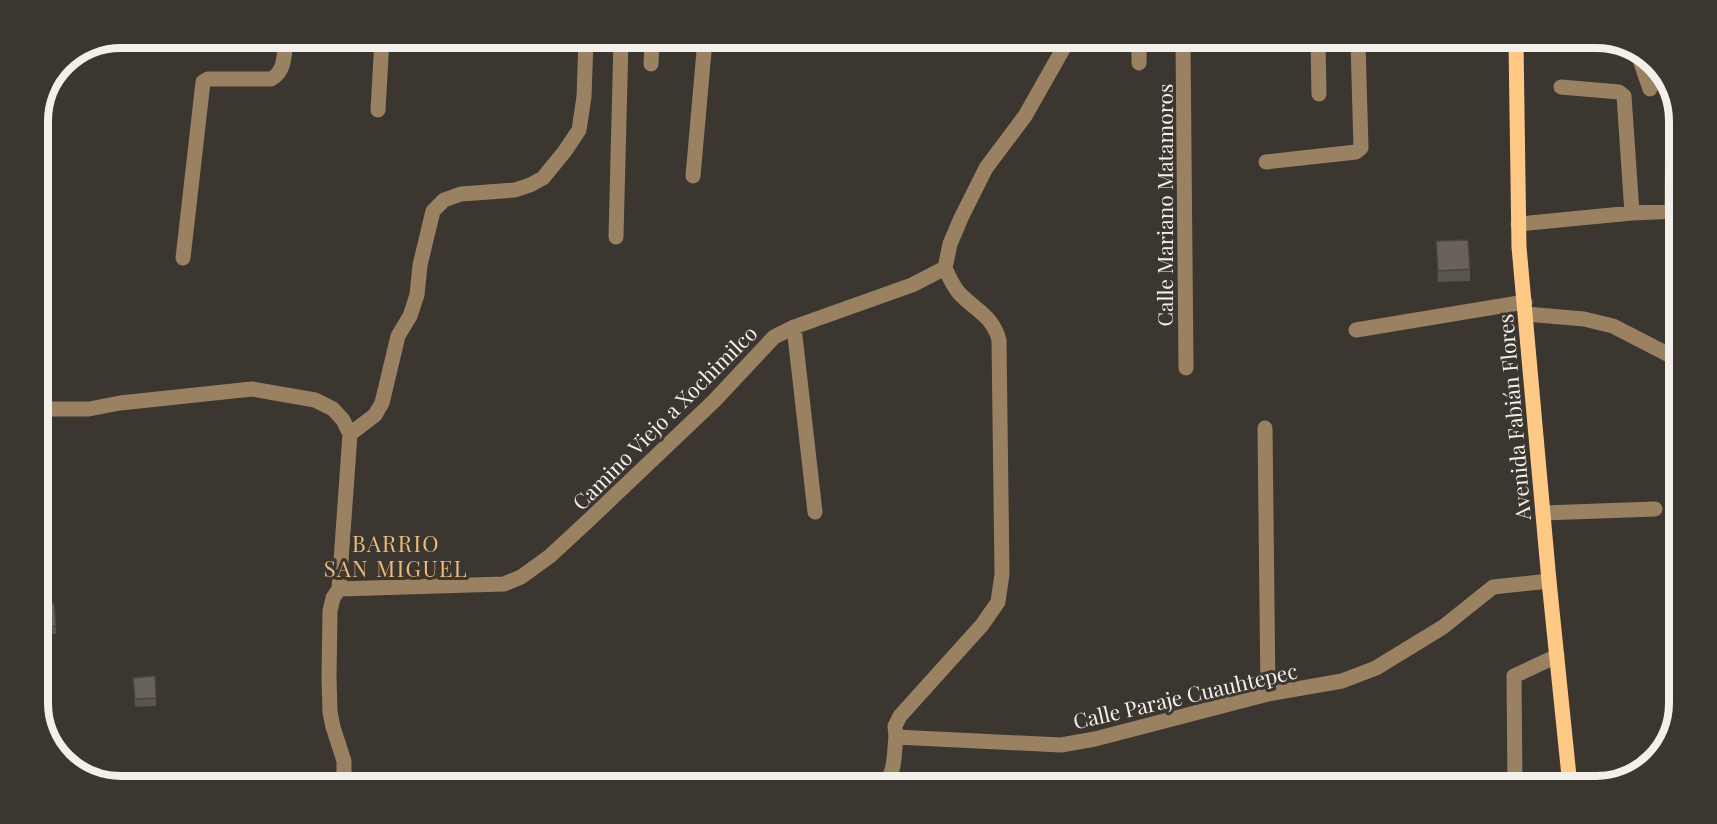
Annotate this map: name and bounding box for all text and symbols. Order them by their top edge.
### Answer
street label: Calle Mariano Matamoros [1150,84,1178,326]
street label: Avenida Fabián Flores [1490,313,1536,522]
street label: Camino Viejo a Xochimilco [566,319,762,515]
district label: BARRIO SAN MIGUEL [324,528,468,583]
street label: Calle Paraje Cuauhtepec [1070,656,1300,734]

